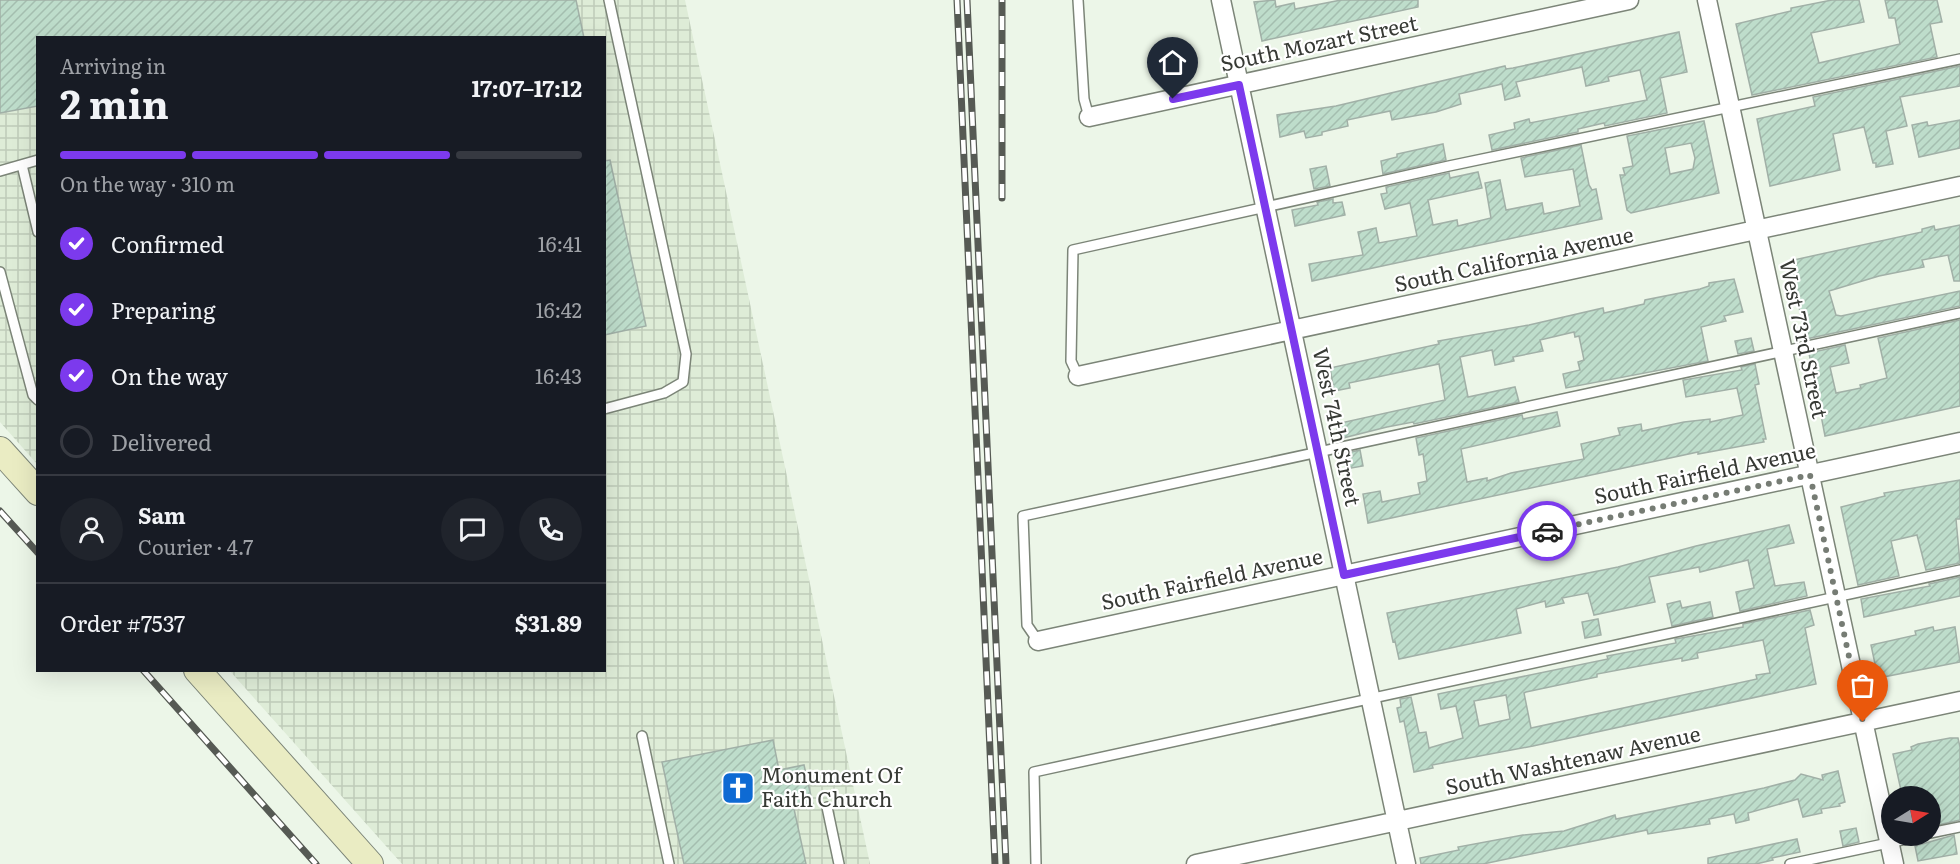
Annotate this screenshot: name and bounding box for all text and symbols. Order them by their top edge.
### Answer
street label: South Mozart Street [1217,5,1420,78]
pin [1147,37,1198,99]
icon: home [1156,46,1189,79]
text: Arriving in [60,50,166,80]
text: 17:07–17:12 [471,71,582,104]
text: 2 min [60,73,169,131]
text: On the way · 310 m [60,168,235,198]
street label: South California Avenue [1391,217,1636,298]
icon: check [60,227,93,260]
text: Confirmed [111,227,224,260]
text: 16:41 [538,228,582,258]
street label: West 73rd Street [1773,256,1838,422]
icon: check [60,293,93,326]
text: Preparing [111,293,215,326]
text: 16:42 [536,294,582,324]
street label: West 74th Street [1307,345,1370,509]
icon: check [60,359,93,392]
text: On the way [111,359,228,392]
text: 16:43 [535,360,582,390]
text: Delivered [111,425,212,458]
street label: South Fairfield Avenue [1591,433,1818,510]
button: person [60,498,123,561]
text: Sam [138,498,186,531]
button: chat [441,498,504,561]
button: phone [519,498,582,561]
courier [1517,501,1577,561]
icon: car [1531,515,1564,548]
text: Courier · 4.7 [138,531,253,561]
street label: South Fairfield Avenue [1098,539,1325,616]
text: Order #7537 [60,606,185,639]
text: $31.89 [515,606,582,639]
pin [1837,660,1888,722]
icon: bag [1846,669,1879,702]
street label: South Washtenaw Avenue [1442,716,1703,801]
place label: Monument Of Faith Church [761,758,903,813]
church icon: Monument Of Faith Church [720,770,756,806]
north arrow [1881,786,1941,846]
map controls [1881,786,1941,846]

